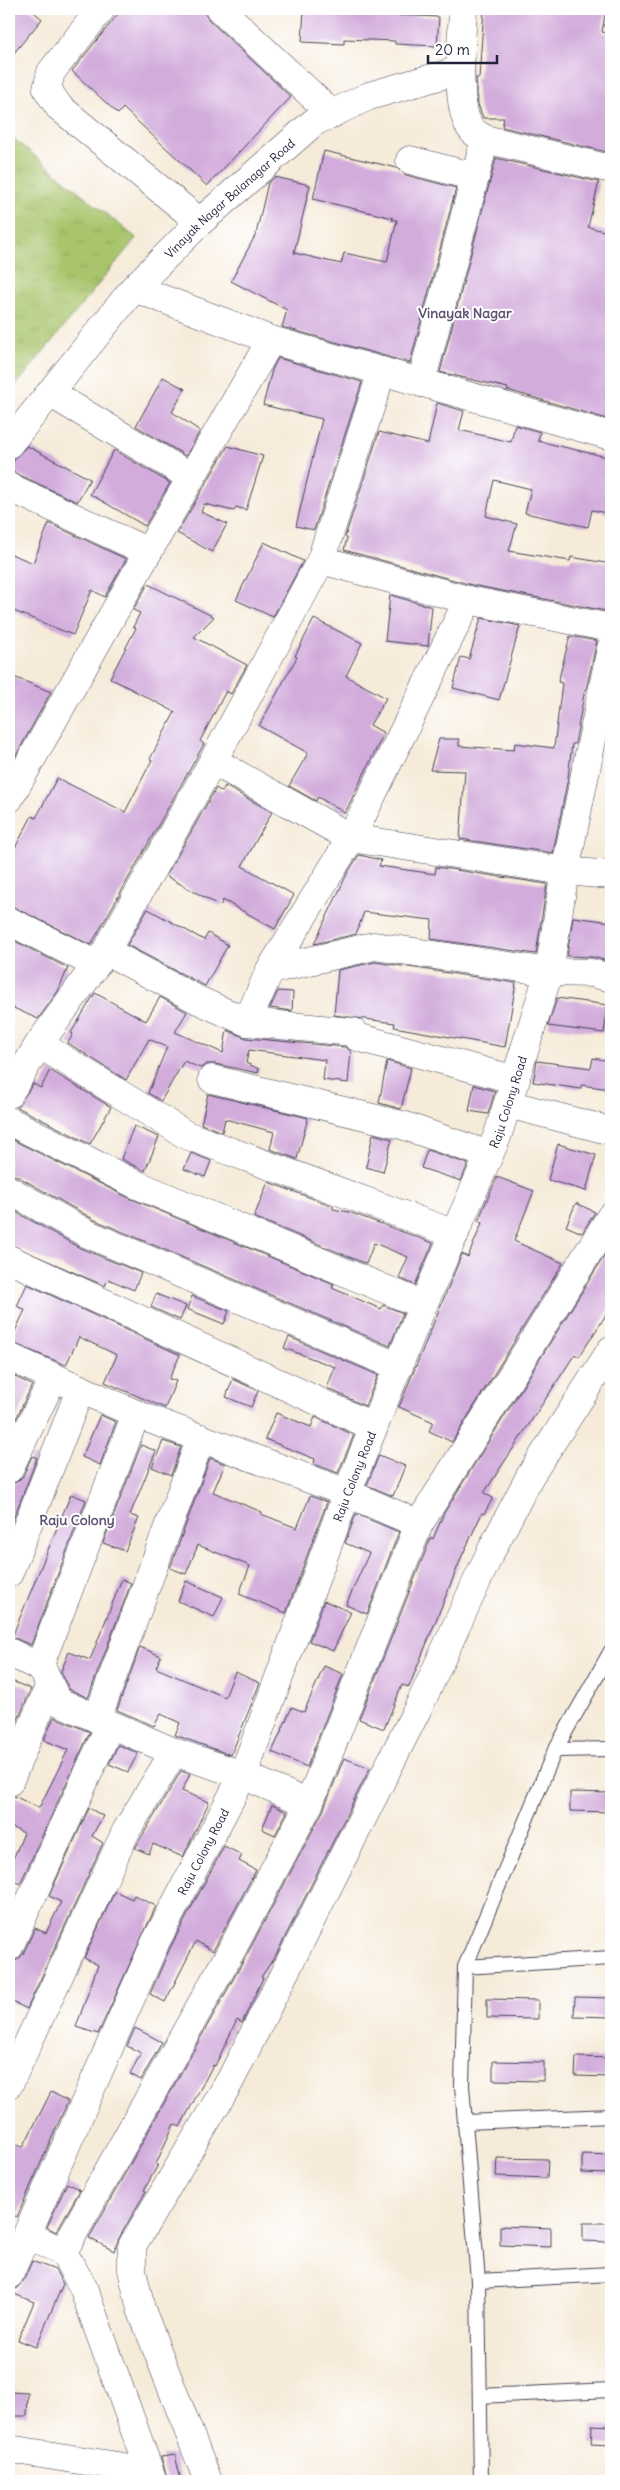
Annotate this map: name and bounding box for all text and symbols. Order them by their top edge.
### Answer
scale bar [428,32,496,64]
text: 20 m [435,40,470,59]
street label: Vinayak Nagar Balanagar Road [161,135,297,261]
district label: Vinayak Nagar [418,304,512,322]
street label: Raju Colony Road [486,1054,530,1150]
street label: Raju Colony Road [330,1429,379,1524]
district label: Raju Colony [39,1511,115,1529]
street label: Raju Colony Road [174,1806,232,1897]

